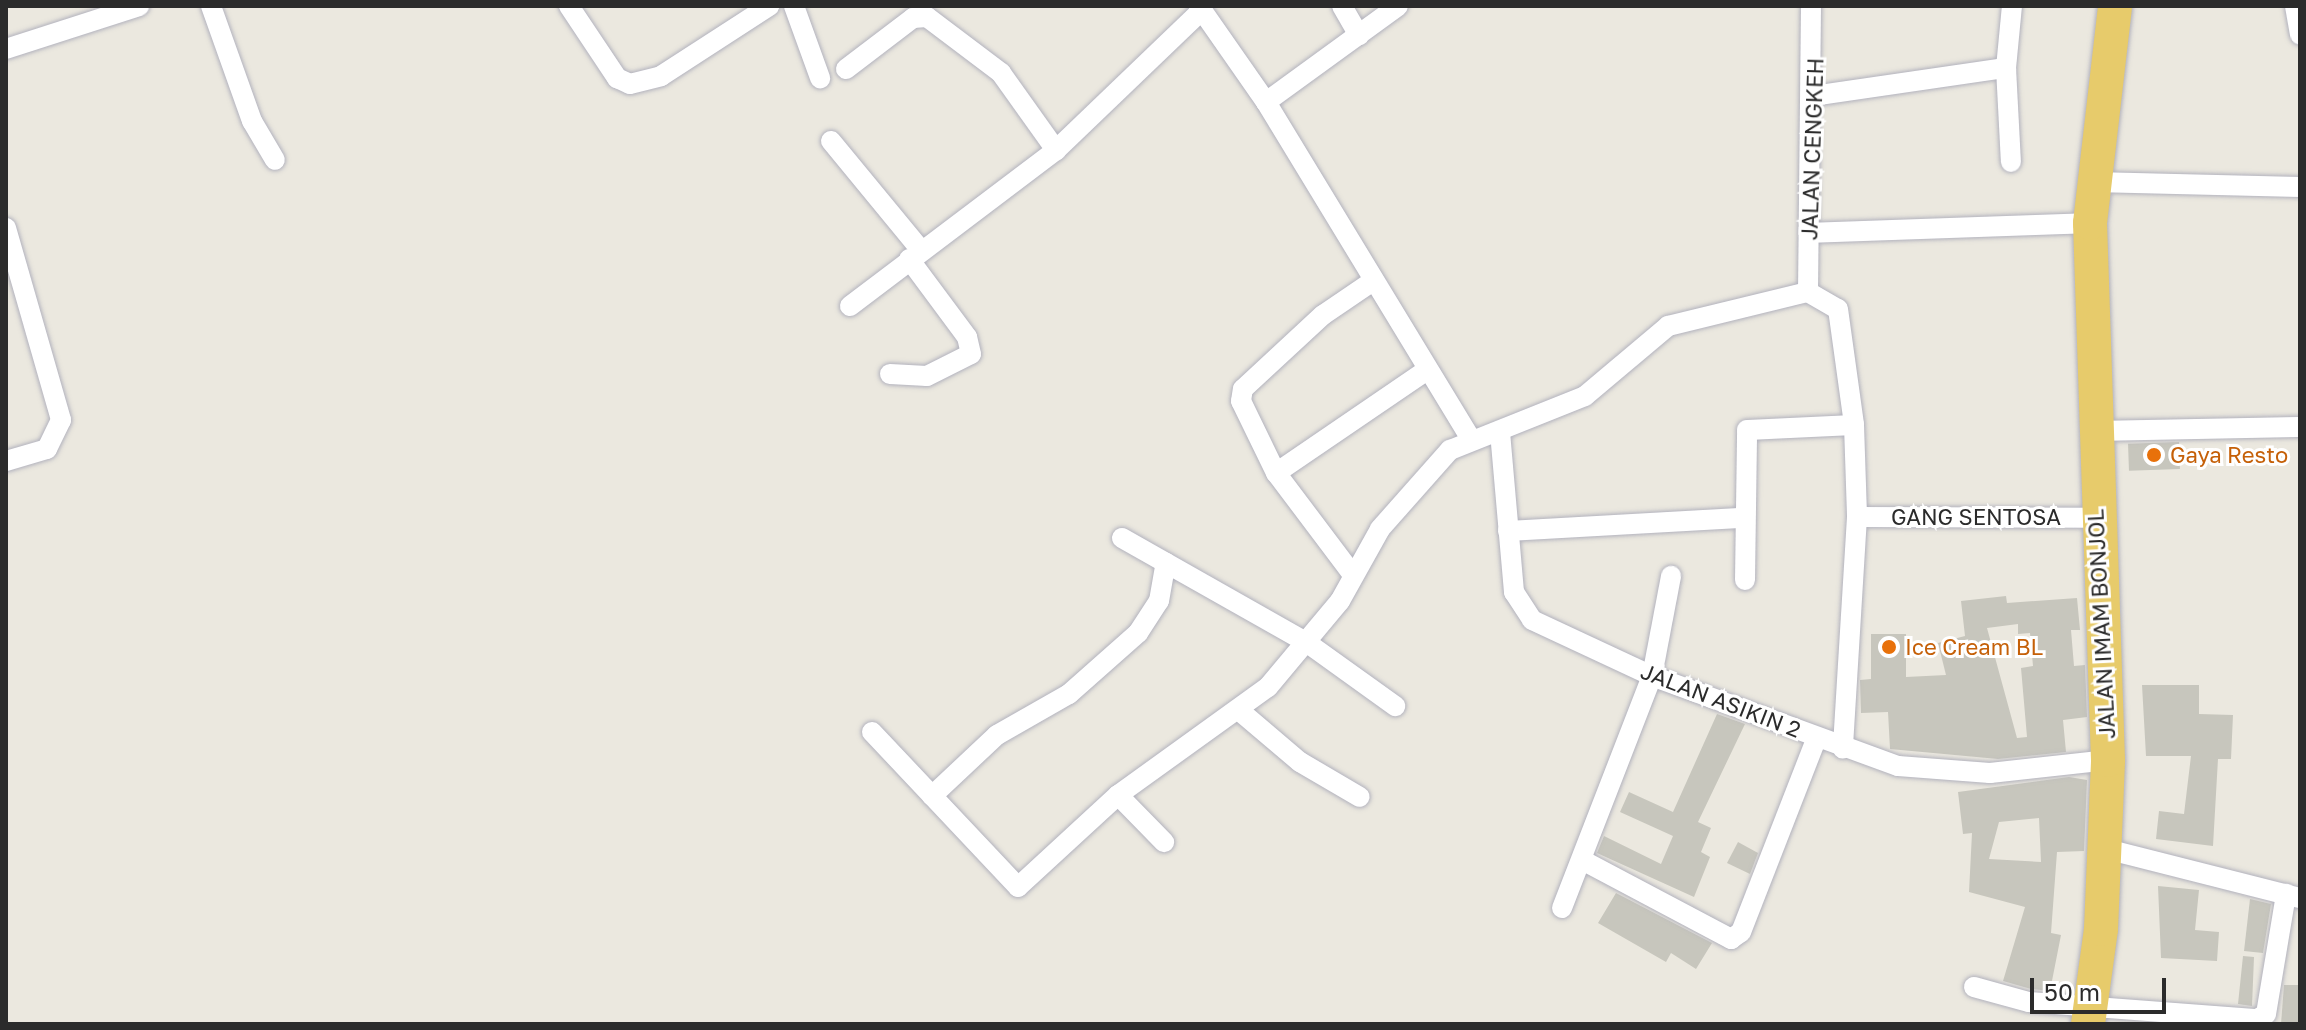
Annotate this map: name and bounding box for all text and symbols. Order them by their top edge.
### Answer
street label: JALAN CENGKEH [1796,57,1828,241]
place label: Gaya Resto [2170,442,2288,468]
marker: Gaya Resto [2145,446,2163,464]
street label: GANG SENTOSA [1891,504,2061,530]
street label: JALAN IMAM BONJOL [2082,508,2120,740]
place label: Ice Cream BL [1905,634,2043,660]
marker: Ice Cream BL [1880,638,1898,656]
street label: JALAN ASIKIN 2 [1637,657,1805,743]
scale bar [2034,962,2170,1012]
text: 50 m [2044,977,2100,1006]

